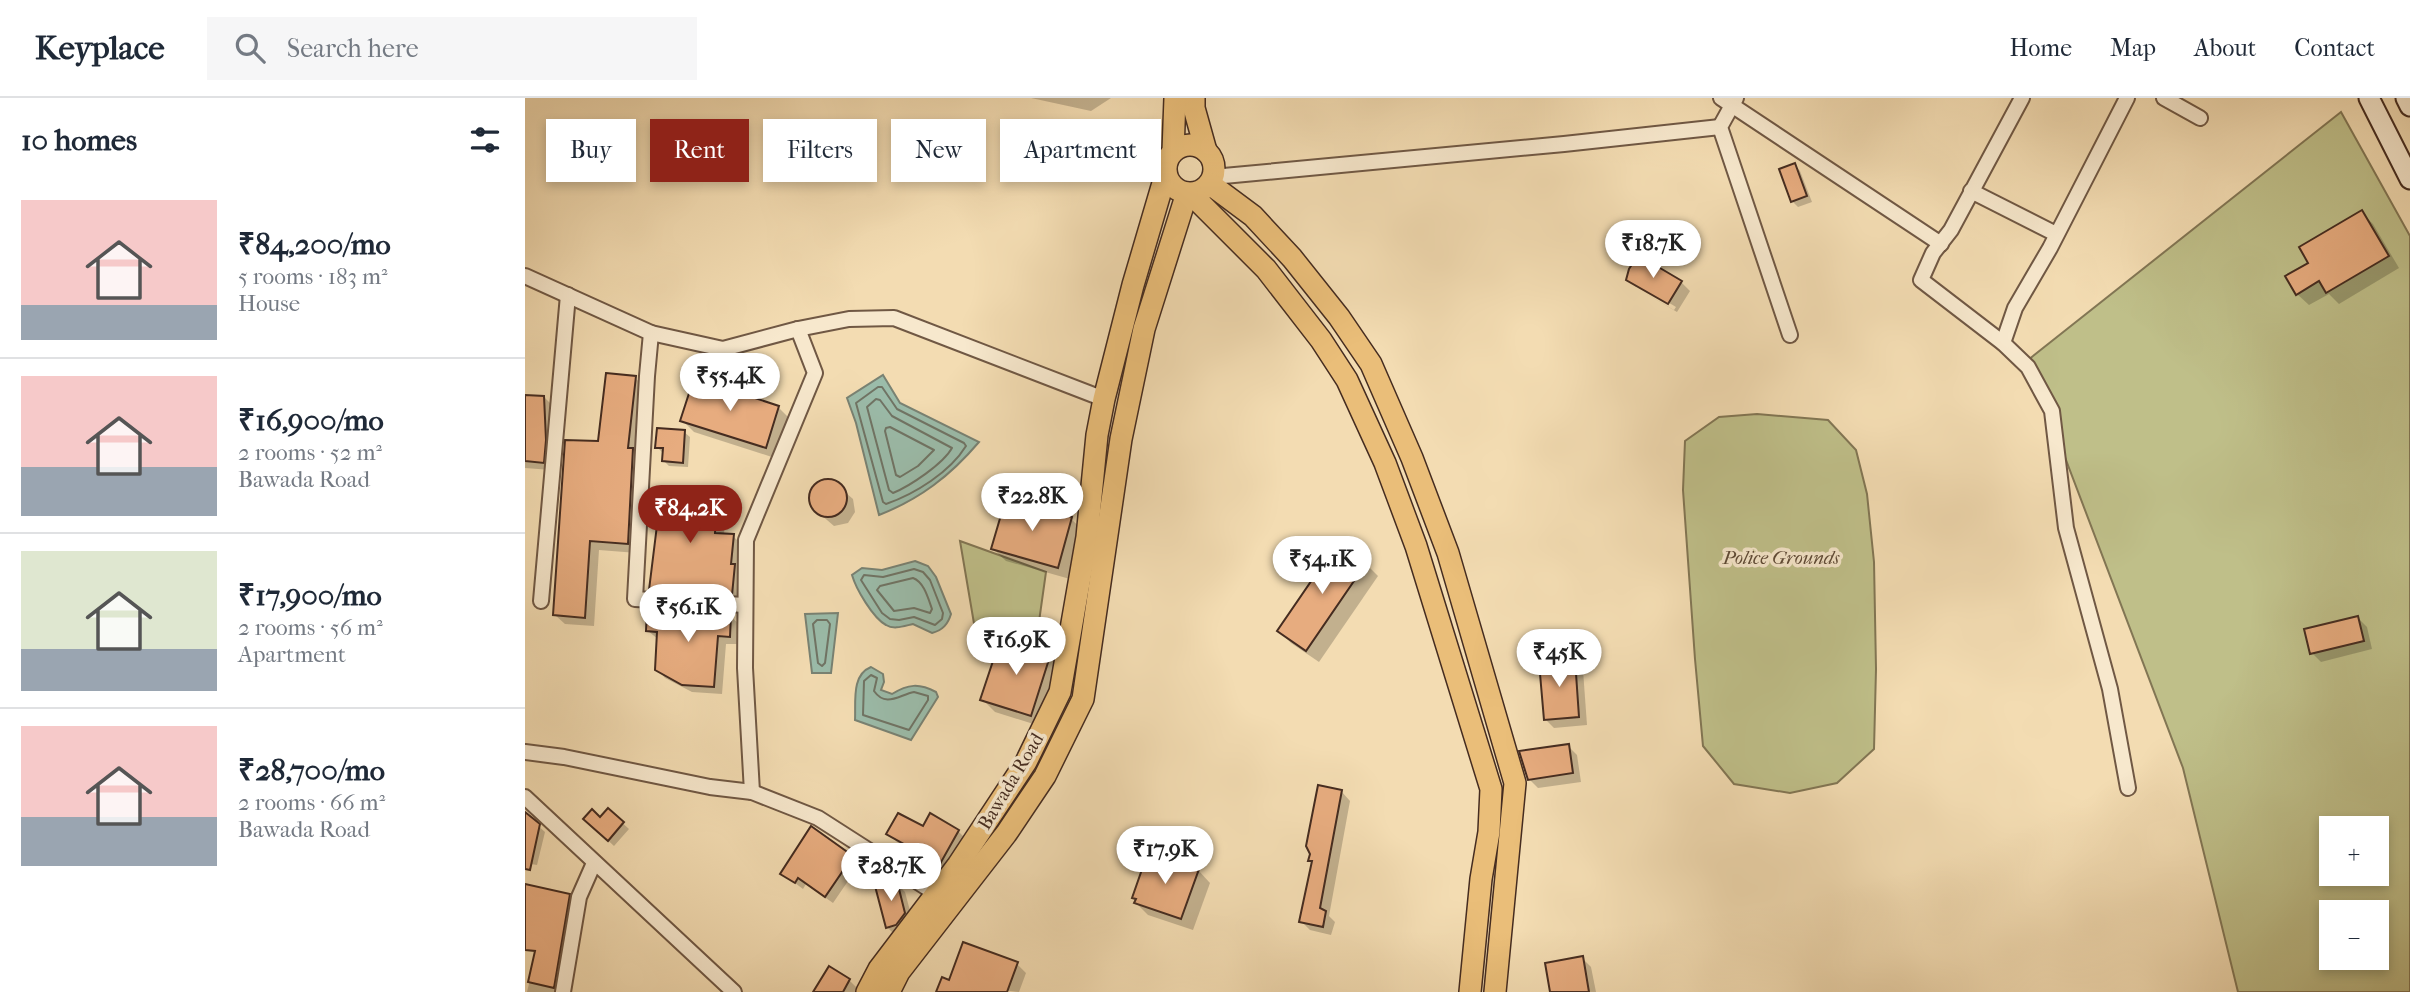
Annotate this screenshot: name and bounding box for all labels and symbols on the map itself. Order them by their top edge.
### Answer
pin: ₹18.7K [1596,220,1710,280]
pin: ₹55.4K [673,354,787,413]
pin: ₹22.8K [975,474,1089,533]
pin: ₹84.2K [633,486,747,545]
pin: ₹54.1K [1265,536,1379,596]
park label: Police Grounds [1722,547,1840,569]
pin: ₹56.1K [631,584,745,644]
pin: ₹16.9K [959,618,1073,677]
pin: ₹45K [1518,630,1600,689]
street label: Bawada Road [973,729,1049,834]
pin: ₹17.9K [1108,826,1222,886]
pin: ₹28.7K [834,844,948,903]

